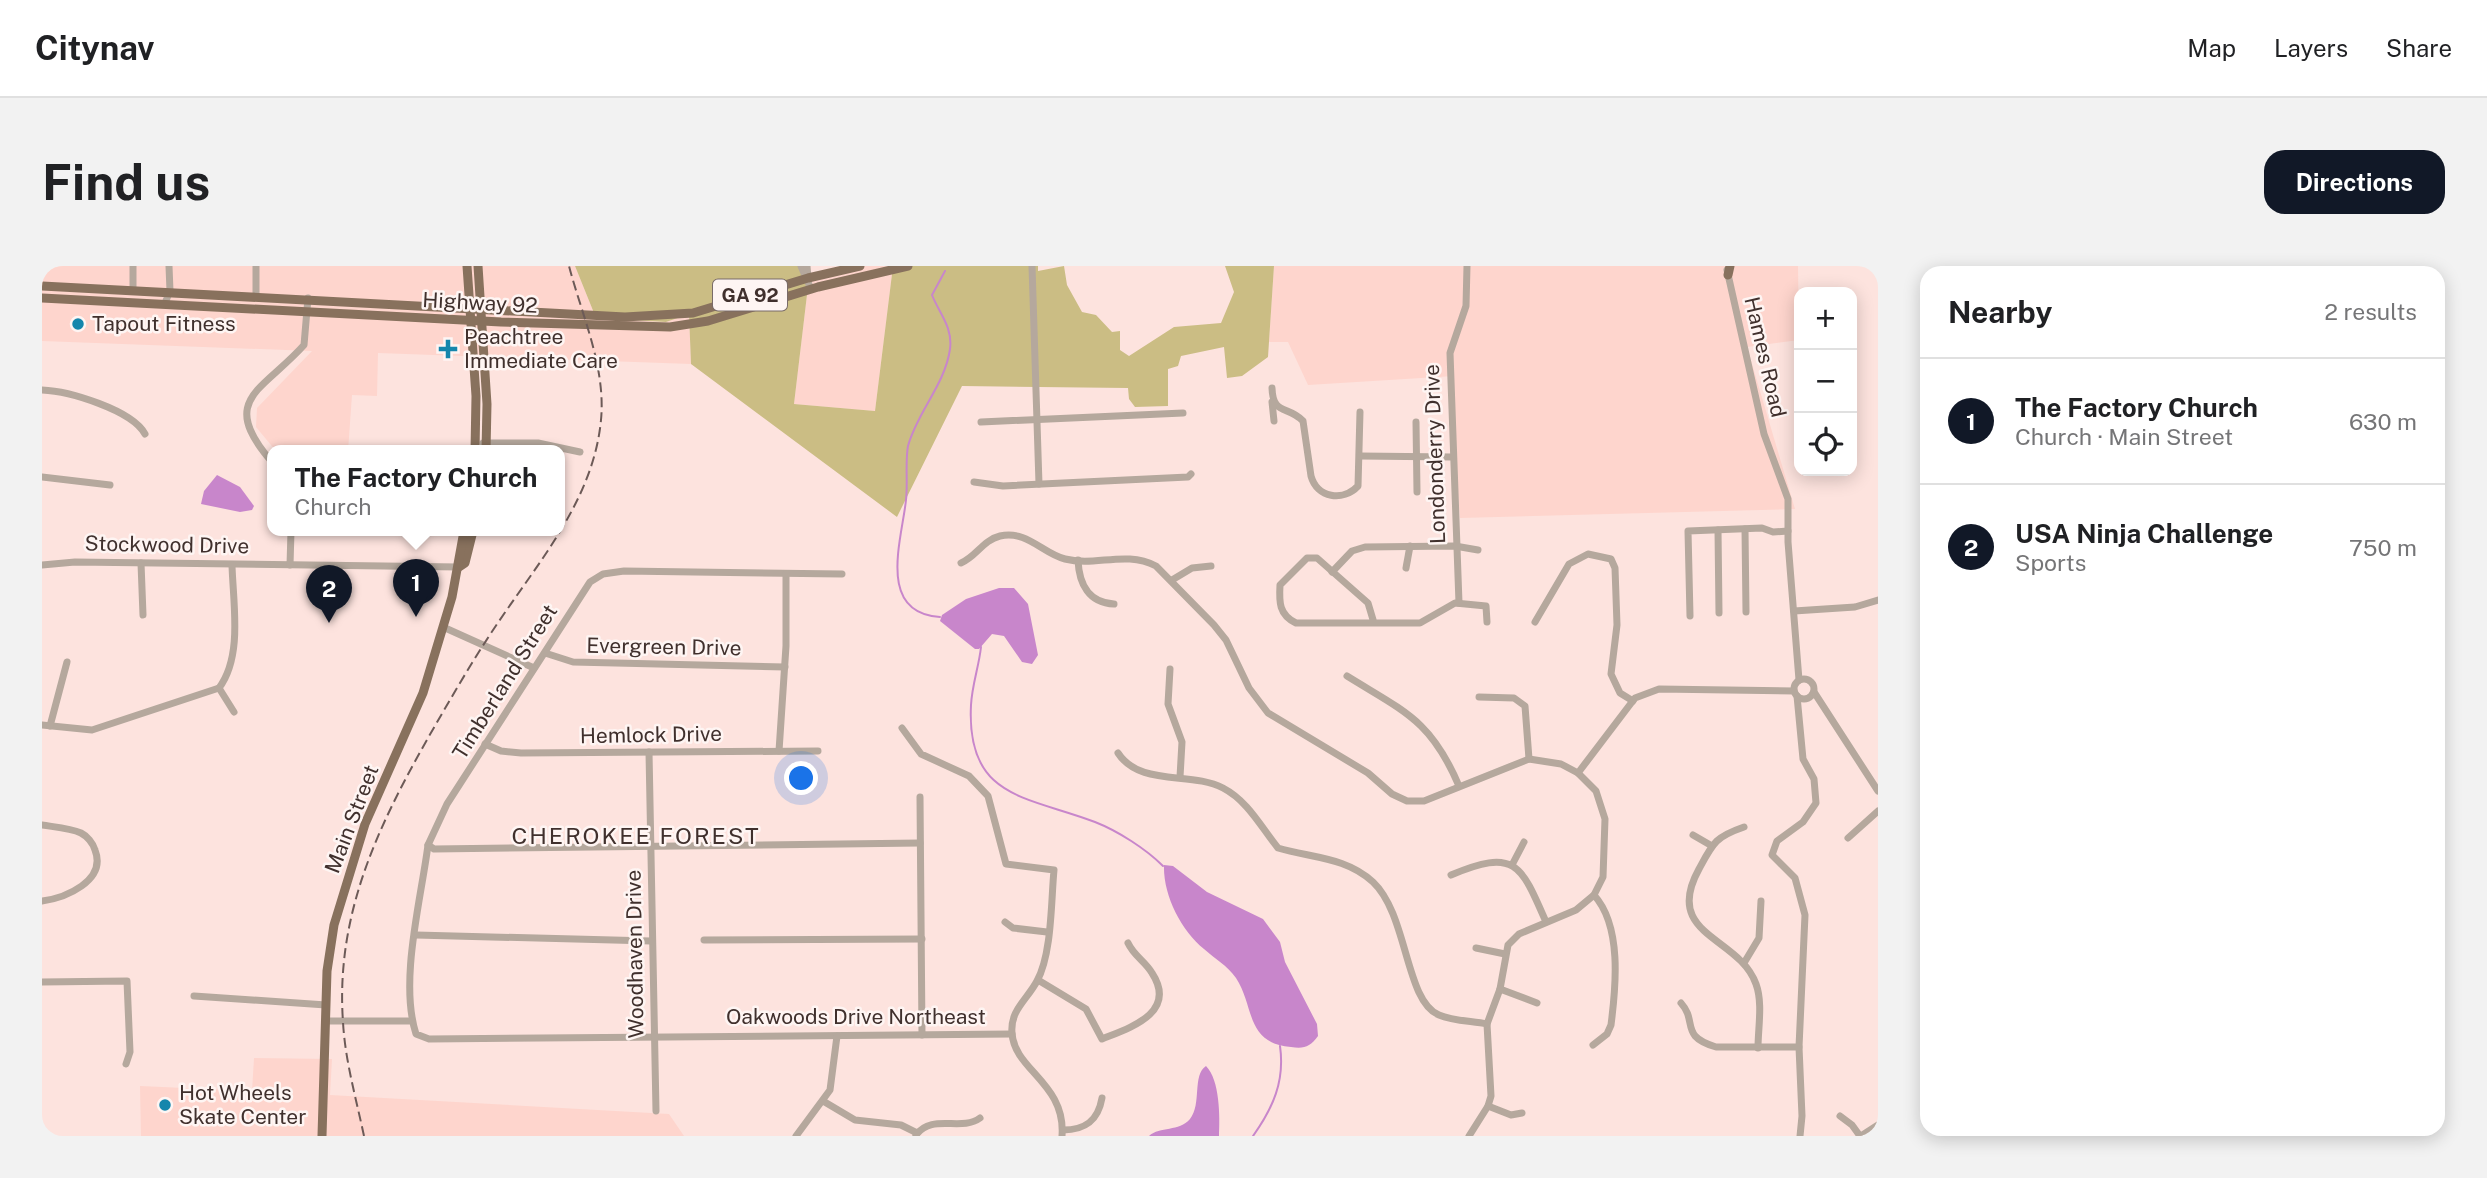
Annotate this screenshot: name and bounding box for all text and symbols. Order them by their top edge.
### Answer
text: Citynav [35,29,155,67]
text: Map [2187,34,2236,62]
text: Layers [2274,34,2348,62]
text: Share [2386,34,2452,62]
button: Directions [2264,150,2445,214]
text: Find us [42,153,210,211]
road number: GA 92 [713,280,787,310]
street label: Highway 92 [422,287,538,318]
map controls [1794,287,1857,476]
button: + [1794,287,1857,350]
street label: Hames Road [1739,294,1792,420]
text: Nearby [1948,294,2052,330]
text: 2 results [2324,298,2417,325]
place label: Tapout Fitness [92,311,236,336]
marker: Tapout Fitness [70,316,86,332]
place label: Peachtree Immediate Care [464,324,618,373]
marker: Peachtree Immediate Care [438,339,458,359]
button: − [1794,350,1857,413]
street label: Londonderry Drive [1419,364,1450,544]
text: The Factory Church [2015,392,2258,423]
text: 1 [1966,408,1976,435]
text: 630 m [2349,408,2417,435]
button: locate [1794,413,1857,476]
text: Church · Main Street [2015,423,2233,450]
popup [267,445,565,536]
text: The Factory Church [295,462,537,493]
text: Church [295,493,372,520]
text: USA Ninja Challenge [2015,518,2273,549]
street label: Stockwood Drive [85,531,249,558]
text: 2 [1964,534,1978,561]
text: 750 m [2349,534,2417,561]
text: Sports [2015,549,2086,576]
pin: 1 [393,559,439,617]
pin: 2 [306,565,352,623]
street label: Timberland Street [447,600,562,764]
street label: Evergreen Drive [586,633,742,660]
street label: Hemlock Drive [580,721,722,748]
street label: Main Street [319,761,384,877]
your location [784,761,818,795]
district label: CHEROKEE FOREST [511,822,761,849]
street label: Woodhaven Drive [621,870,648,1039]
street label: Oakwoods Drive Northeast [726,1004,986,1029]
place label: Hot Wheels Skate Center [179,1080,306,1129]
marker: Hot Wheels Skate Center [157,1097,173,1113]

